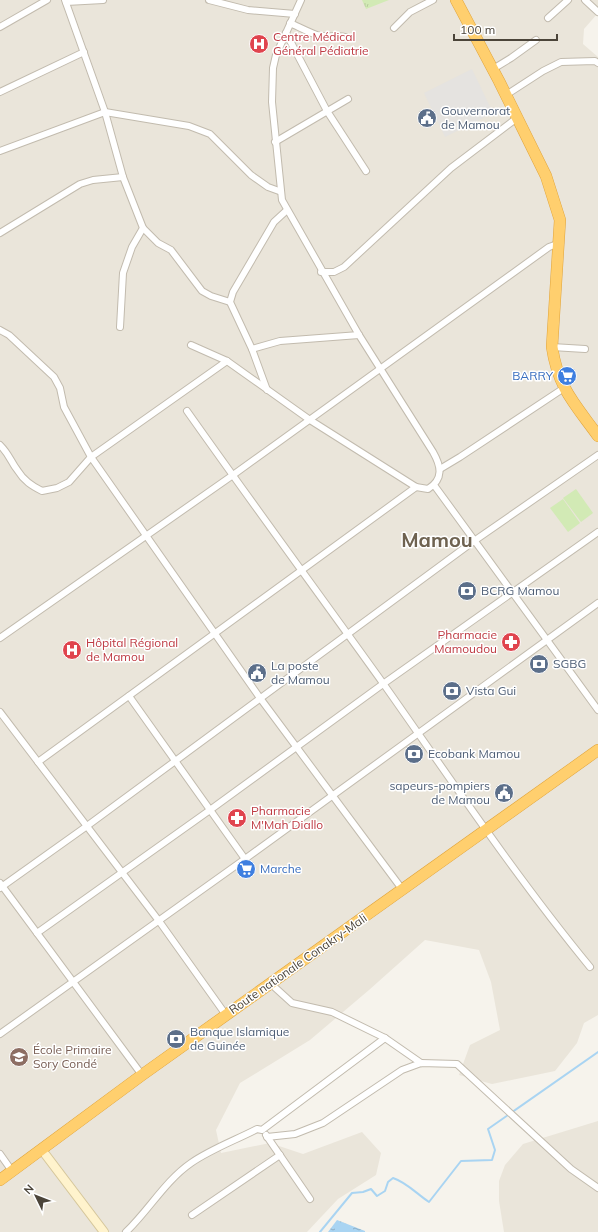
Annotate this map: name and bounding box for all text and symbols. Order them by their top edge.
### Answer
scale bar [454,16,557,42]
text: 100 m [460,22,495,37]
place label: Centre Médical Général Pédiatrie [273,29,369,58]
hospital icon: Centre Médical Général Pédiatrie [248,33,270,55]
place label: Gouvernorat de Mamou [441,103,510,132]
public building icon: Gouvernorat de Mamou [416,107,438,129]
supermarket icon: BARRY [556,365,578,387]
place label: BARRY [512,368,554,383]
district label: Mamou [401,527,473,552]
bank icon: BCRG Mamou [456,580,478,602]
place label: BCRG Mamou [481,583,559,598]
place label: Pharmacie Mamoudou [434,627,497,656]
pharmacy icon: Pharmacie Mamoudou [500,631,522,653]
place label: Hôpital Régional de Mamou [86,635,178,664]
hospital icon: Hôpital Régional de Mamou [61,639,83,661]
bank icon: SGBG [528,653,550,675]
place label: SGBG [553,656,586,671]
place label: La poste de Mamou [271,658,330,687]
public building icon: La poste de Mamou [246,662,268,684]
bank icon: Vista Gui [441,680,463,702]
place label: Vista Gui [466,683,516,698]
bank icon: Ecobank Mamou [403,743,425,765]
place label: Ecobank Mamou [428,746,520,761]
place label: sapeurs-pompiers de Mamou [389,778,490,807]
public building icon: sapeurs-pompiers de Mamou [493,782,515,804]
place label: Pharmacie M'Mah Diallo [251,803,323,832]
pharmacy icon: Pharmacie M'Mah Diallo [226,807,248,829]
supermarket icon: Marche [235,858,257,880]
place label: Marche [260,861,301,876]
street label: Route nationale Conakry-Mali [226,910,370,1017]
place label: Banque Islamique de Guinée [190,1024,289,1053]
bank icon: Banque Islamique de Guinée [165,1028,187,1050]
place label: École Primaire Sory Condé [33,1042,112,1071]
school or university icon: École Primaire Sory Condé [8,1046,30,1068]
north arrow [16,1176,56,1216]
text: N [21,1181,37,1197]

